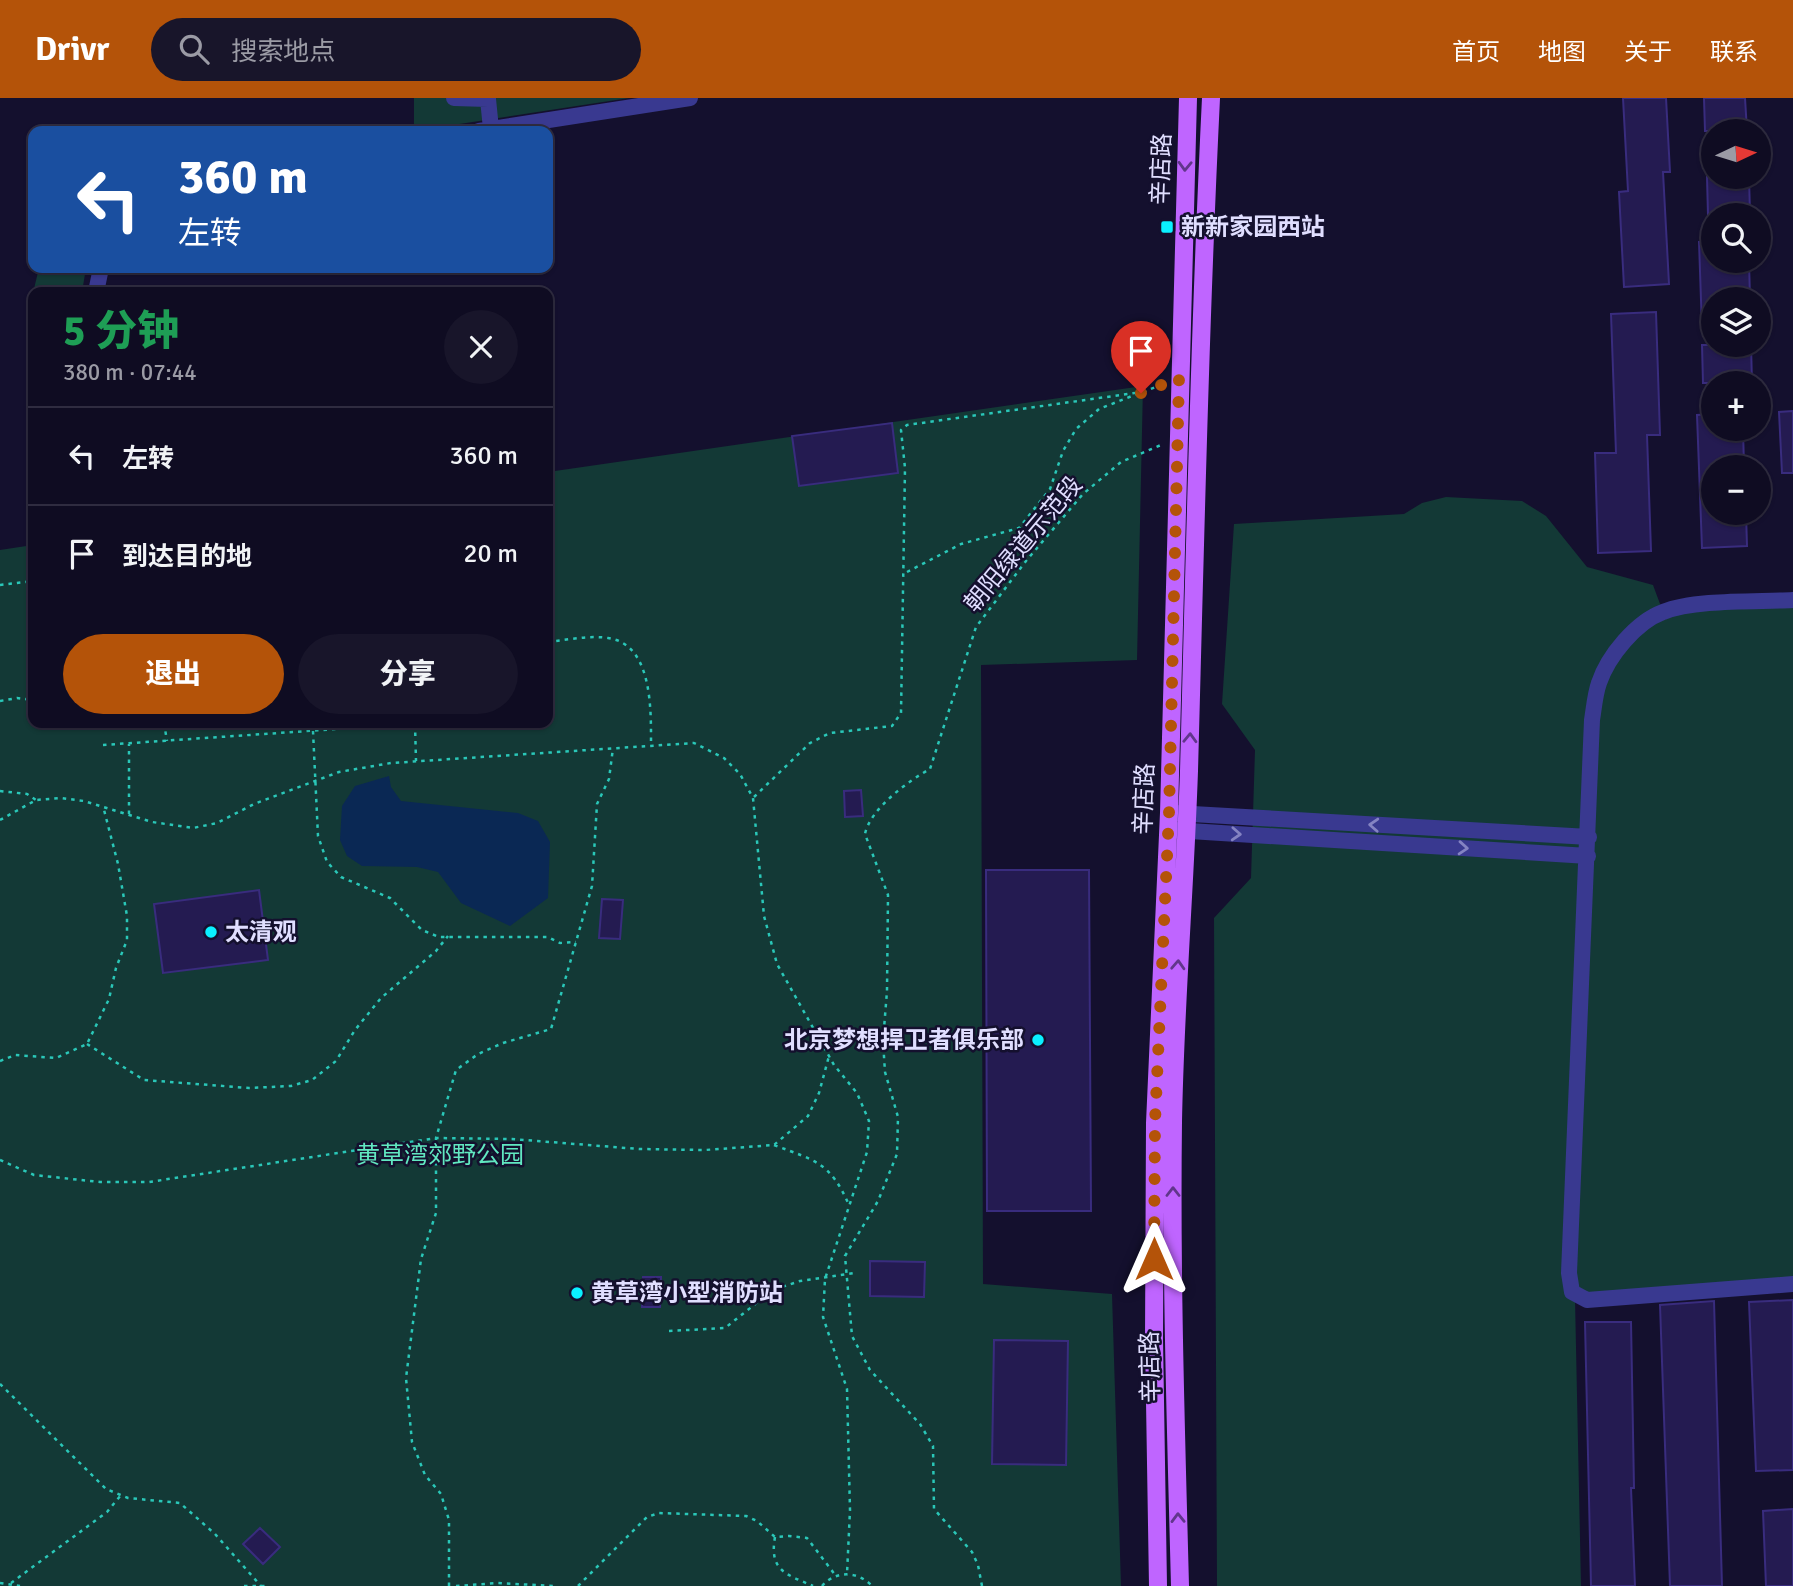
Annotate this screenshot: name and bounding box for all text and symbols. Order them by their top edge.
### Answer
search box [151,18,641,81]
text: Drivr [35,29,109,70]
icon: search [175,30,213,68]
text: 搜索地点 [231,36,335,68]
text: 首页 [1452,37,1500,67]
text: 地图 [1538,37,1586,67]
text: 关于 [1624,37,1672,67]
text: 联系 [1710,37,1758,67]
north arrow [1701,119,1771,189]
map controls [1701,119,1771,525]
street label: 辛店路 [1145,132,1177,206]
text: 360 m [178,147,308,207]
icon: left [63,154,154,245]
one-way arrow [1178,161,1193,172]
button: search [1701,203,1771,273]
place label: 新新家园西站 [1181,212,1325,242]
text: 左转 [178,214,242,253]
marker: 新新家园西站 [1159,219,1175,235]
button: layers [1701,287,1771,357]
text: 5 分钟 [63,306,179,357]
button: close [444,310,518,384]
pin [1111,321,1171,393]
icon: arrive [1122,332,1160,370]
text: 380 m · 07:44 [63,358,197,387]
button: + [1701,371,1771,441]
icon: left [63,437,101,475]
text: 360 m [449,440,518,472]
text: 左转 [122,443,174,475]
button: − [1701,455,1771,525]
street label: 朝阳绿道示范段 [958,470,1088,618]
icon: arrive [63,535,101,573]
text: 20 m [463,538,518,570]
text: 到达目的地 [122,541,252,573]
button: 退出 [63,634,284,714]
button: 分享 [298,634,518,714]
one-way arrow [1182,732,1197,743]
street label: 辛店路 [1128,762,1160,836]
one-way arrow [1368,817,1379,832]
one-way arrow [1231,826,1242,841]
one-way arrow [1458,840,1469,855]
place label: 太清观 [225,917,297,947]
marker: 太清观 [203,924,219,940]
one-way arrow [1171,959,1186,970]
place label: 北京梦想捍卫者俱乐部 [784,1025,1024,1055]
marker: 北京梦想捍卫者俱乐部 [1030,1032,1046,1048]
park label: 黄草湾郊野公园 [356,1140,524,1170]
one-way arrow [1165,1187,1181,1197]
position arrow [1117,1222,1191,1296]
place label: 黄草湾小型消防站 [591,1278,783,1308]
marker: 黄草湾小型消防站 [569,1285,585,1301]
street label: 辛店路 [1134,1331,1166,1403]
one-way arrow [1170,1512,1186,1523]

